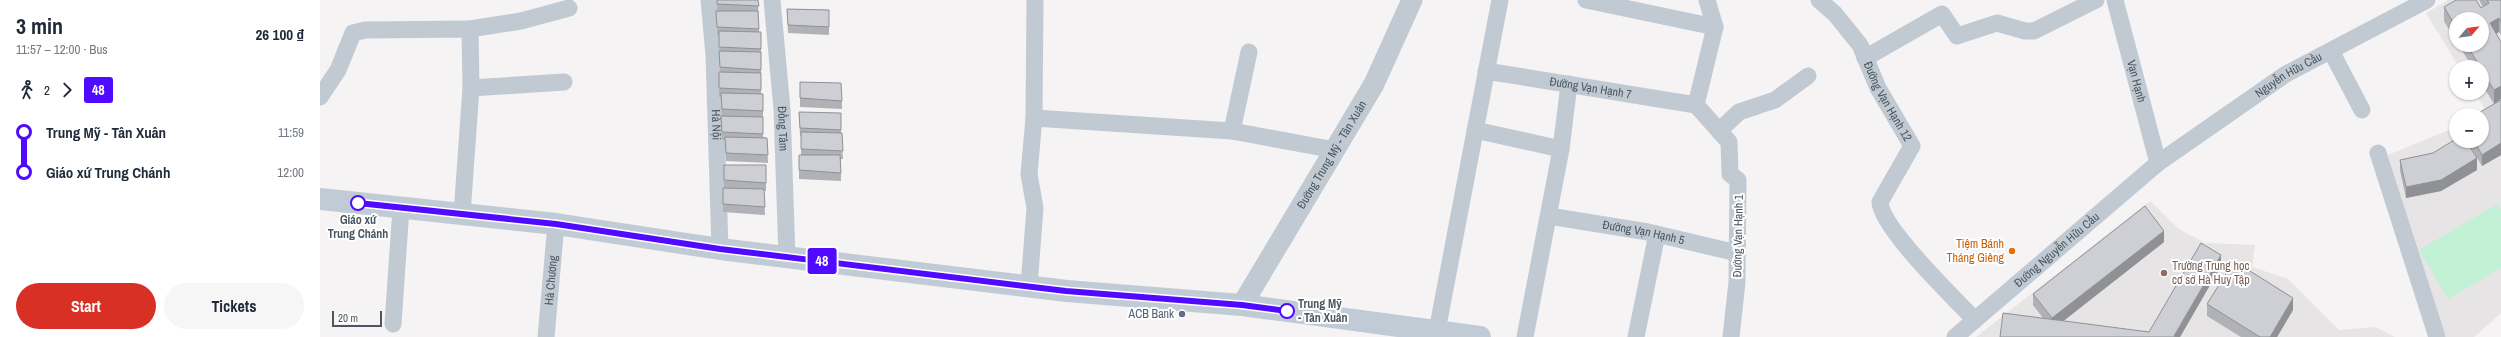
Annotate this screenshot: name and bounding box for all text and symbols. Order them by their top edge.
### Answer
text: 3 min [16,11,63,41]
north arrow [2449,12,2489,52]
map controls [2449,12,2489,148]
text: 26 100 ₫ [255,24,304,45]
text: 11:57 – 12:00 · Bus [16,41,108,58]
street label: Nguyễn Hữu Cầu [2252,49,2325,101]
street label: Vạn Hạnh [2123,58,2150,104]
street label: Đường Vạn Hạnh 12 [1860,59,1916,144]
button: + [2449,60,2489,100]
street label: Đường Vạn Hạnh 7 [1548,73,1633,103]
icon: walk [16,79,38,101]
icon: forward [56,79,78,101]
text: 48 [92,81,105,99]
text: 2 [44,82,50,99]
street label: Đường Trung Mỹ - Tân Xuân [1293,98,1370,212]
street label: Đồng Tâm [774,106,791,151]
button: − [2449,108,2489,148]
street label: Hà Nội [708,109,725,140]
text: Trung Mỹ - Tân Xuân [46,122,166,143]
text: 11:59 [278,124,304,141]
text: Giáo xứ Trung Chánh [46,162,170,183]
text: 12:00 [277,164,304,181]
street label: Đường Vạn Hạnh 1 [1729,194,1747,278]
marker: Giáo xứ Trung Chánh [350,195,366,211]
street label: Đường Nguyễn Hữu Cầu [2011,209,2103,291]
place label: Giáo xứ Trung Chánh [328,212,388,242]
street label: Đường Vạn Hạnh 5 [1601,217,1687,248]
place label: Tiệm Bánh Tháng Giêng [1947,236,2005,266]
marker: Tiệm Bánh Tháng Giêng [2007,246,2017,256]
line badge: 48 [804,248,840,274]
text: 48 [816,252,828,270]
street label: Hà Chương [541,254,561,306]
place label: Trường Trung học cơ sở Hà Huy Tập [2172,258,2250,288]
marker: Trường Trung học cơ sở Hà Huy Tập [2159,268,2169,278]
button: Start [16,283,156,329]
button: Tickets [164,283,304,329]
place label: Trung Mỹ - Tân Xuân [1298,296,1348,326]
marker: Trung Mỹ - Tân Xuân [1279,303,1295,319]
place label: ACB Bank [1128,306,1174,322]
scale bar [332,309,382,328]
marker: ACB Bank [1177,309,1187,319]
text: 20 m [338,311,358,325]

